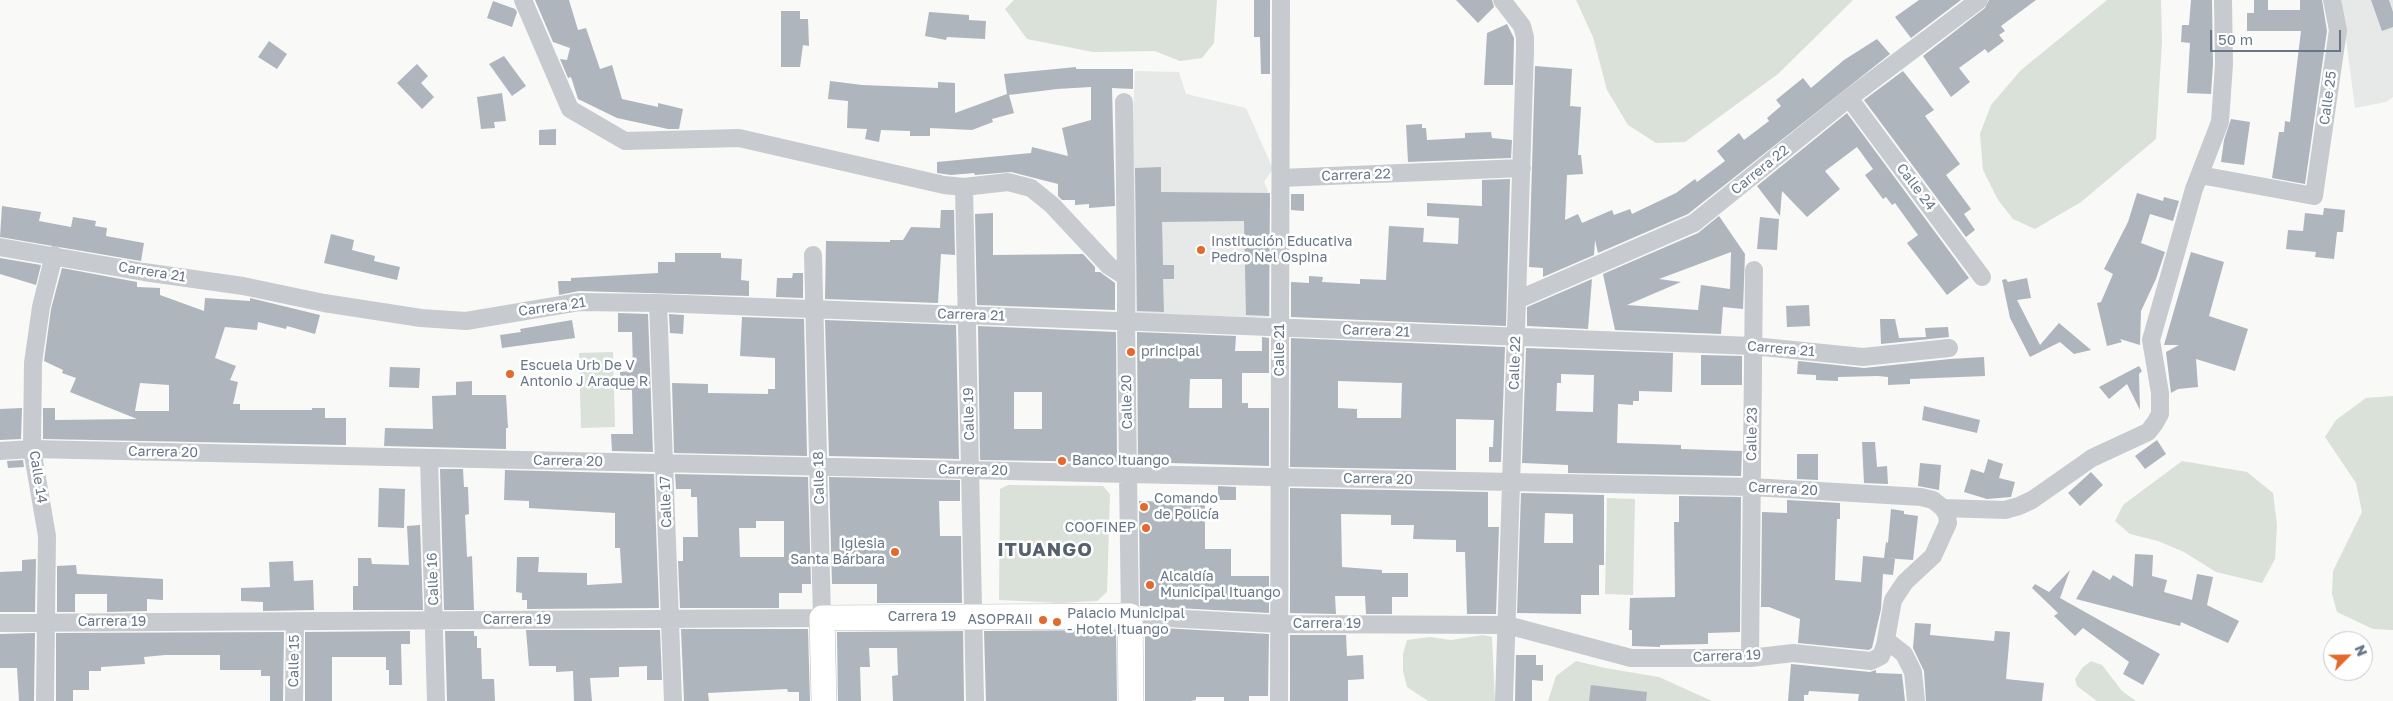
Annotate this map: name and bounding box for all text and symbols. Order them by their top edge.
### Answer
scale bar [2213,20,2344,52]
text: 50 m [2218,30,2253,48]
street label: Calle 25 [2316,70,2340,126]
street label: Carrera 22 [1728,142,1792,198]
street label: Calle 24 [1893,160,1939,214]
street label: Carrera 22 [1321,165,1391,185]
place label: Institución Educativa Pedro Nel Ospina [1211,234,1352,266]
marker: Institución Educativa Pedro Nel Ospina [1195,244,1207,256]
street label: Carrera 21 [117,258,187,286]
street label: Carrera 21 [517,294,587,320]
street label: Carrera 21 [937,305,1005,325]
street label: Carrera 21 [1342,321,1410,341]
street label: Calle 21 [1272,324,1288,376]
street label: Calle 22 [1506,336,1524,390]
street label: Carrera 21 [1746,338,1816,360]
place label: principal [1141,344,1200,360]
marker: principal [1125,346,1137,358]
place label: Escuela Urb De V Antonio J Araque R [520,358,648,391]
marker: Escuela Urb De V Antonio J Araque R [504,368,516,380]
street label: Calle 20 [1118,375,1136,429]
street label: Calle 19 [960,387,978,441]
street label: Calle 23 [1743,407,1761,461]
street label: Carrera 20 [128,443,198,461]
street label: Calle 14 [26,449,50,505]
street label: Calle 18 [810,451,828,505]
street label: Carrera 20 [533,452,603,470]
place label: Banco Ituango [1072,453,1169,469]
marker: Banco Ituango [1056,455,1068,467]
street label: Carrera 20 [938,461,1008,479]
street label: Carrera 20 [1343,470,1413,488]
street label: Calle 17 [657,476,675,528]
street label: Carrera 20 [1748,479,1818,499]
place label: Comando de Policía [1154,491,1219,524]
marker: Comando de Policía [1138,501,1150,513]
place label: COOFINEP [1065,520,1136,536]
marker: COOFINEP [1140,522,1152,534]
place label: Iglesia Santa Bárbara [790,536,885,568]
district label: ITUANGO [996,539,1094,561]
marker: Iglesia Santa Bárbara [889,546,901,558]
street label: Calle 16 [424,552,442,606]
place label: Alcaldía Municipal Ituango [1160,569,1281,602]
marker: Alcaldía Municipal Ituango [1144,579,1156,591]
place label: Palacio Municipal - Hotel Ituango [1067,606,1185,638]
street label: Carrera 19 [888,609,956,625]
street label: Carrera 19 [483,612,551,628]
place label: ASOPRAII [968,612,1033,628]
street label: Carrera 19 [78,614,146,630]
marker: ASOPRAII [1037,614,1049,626]
marker: Palacio Municipal - Hotel Ituango [1051,616,1063,628]
street label: Carrera 19 [1293,616,1361,632]
north arrow [2323,631,2373,681]
street label: Calle 15 [285,634,303,688]
text: N [2351,642,2371,659]
street label: Carrera 19 [1693,646,1761,666]

